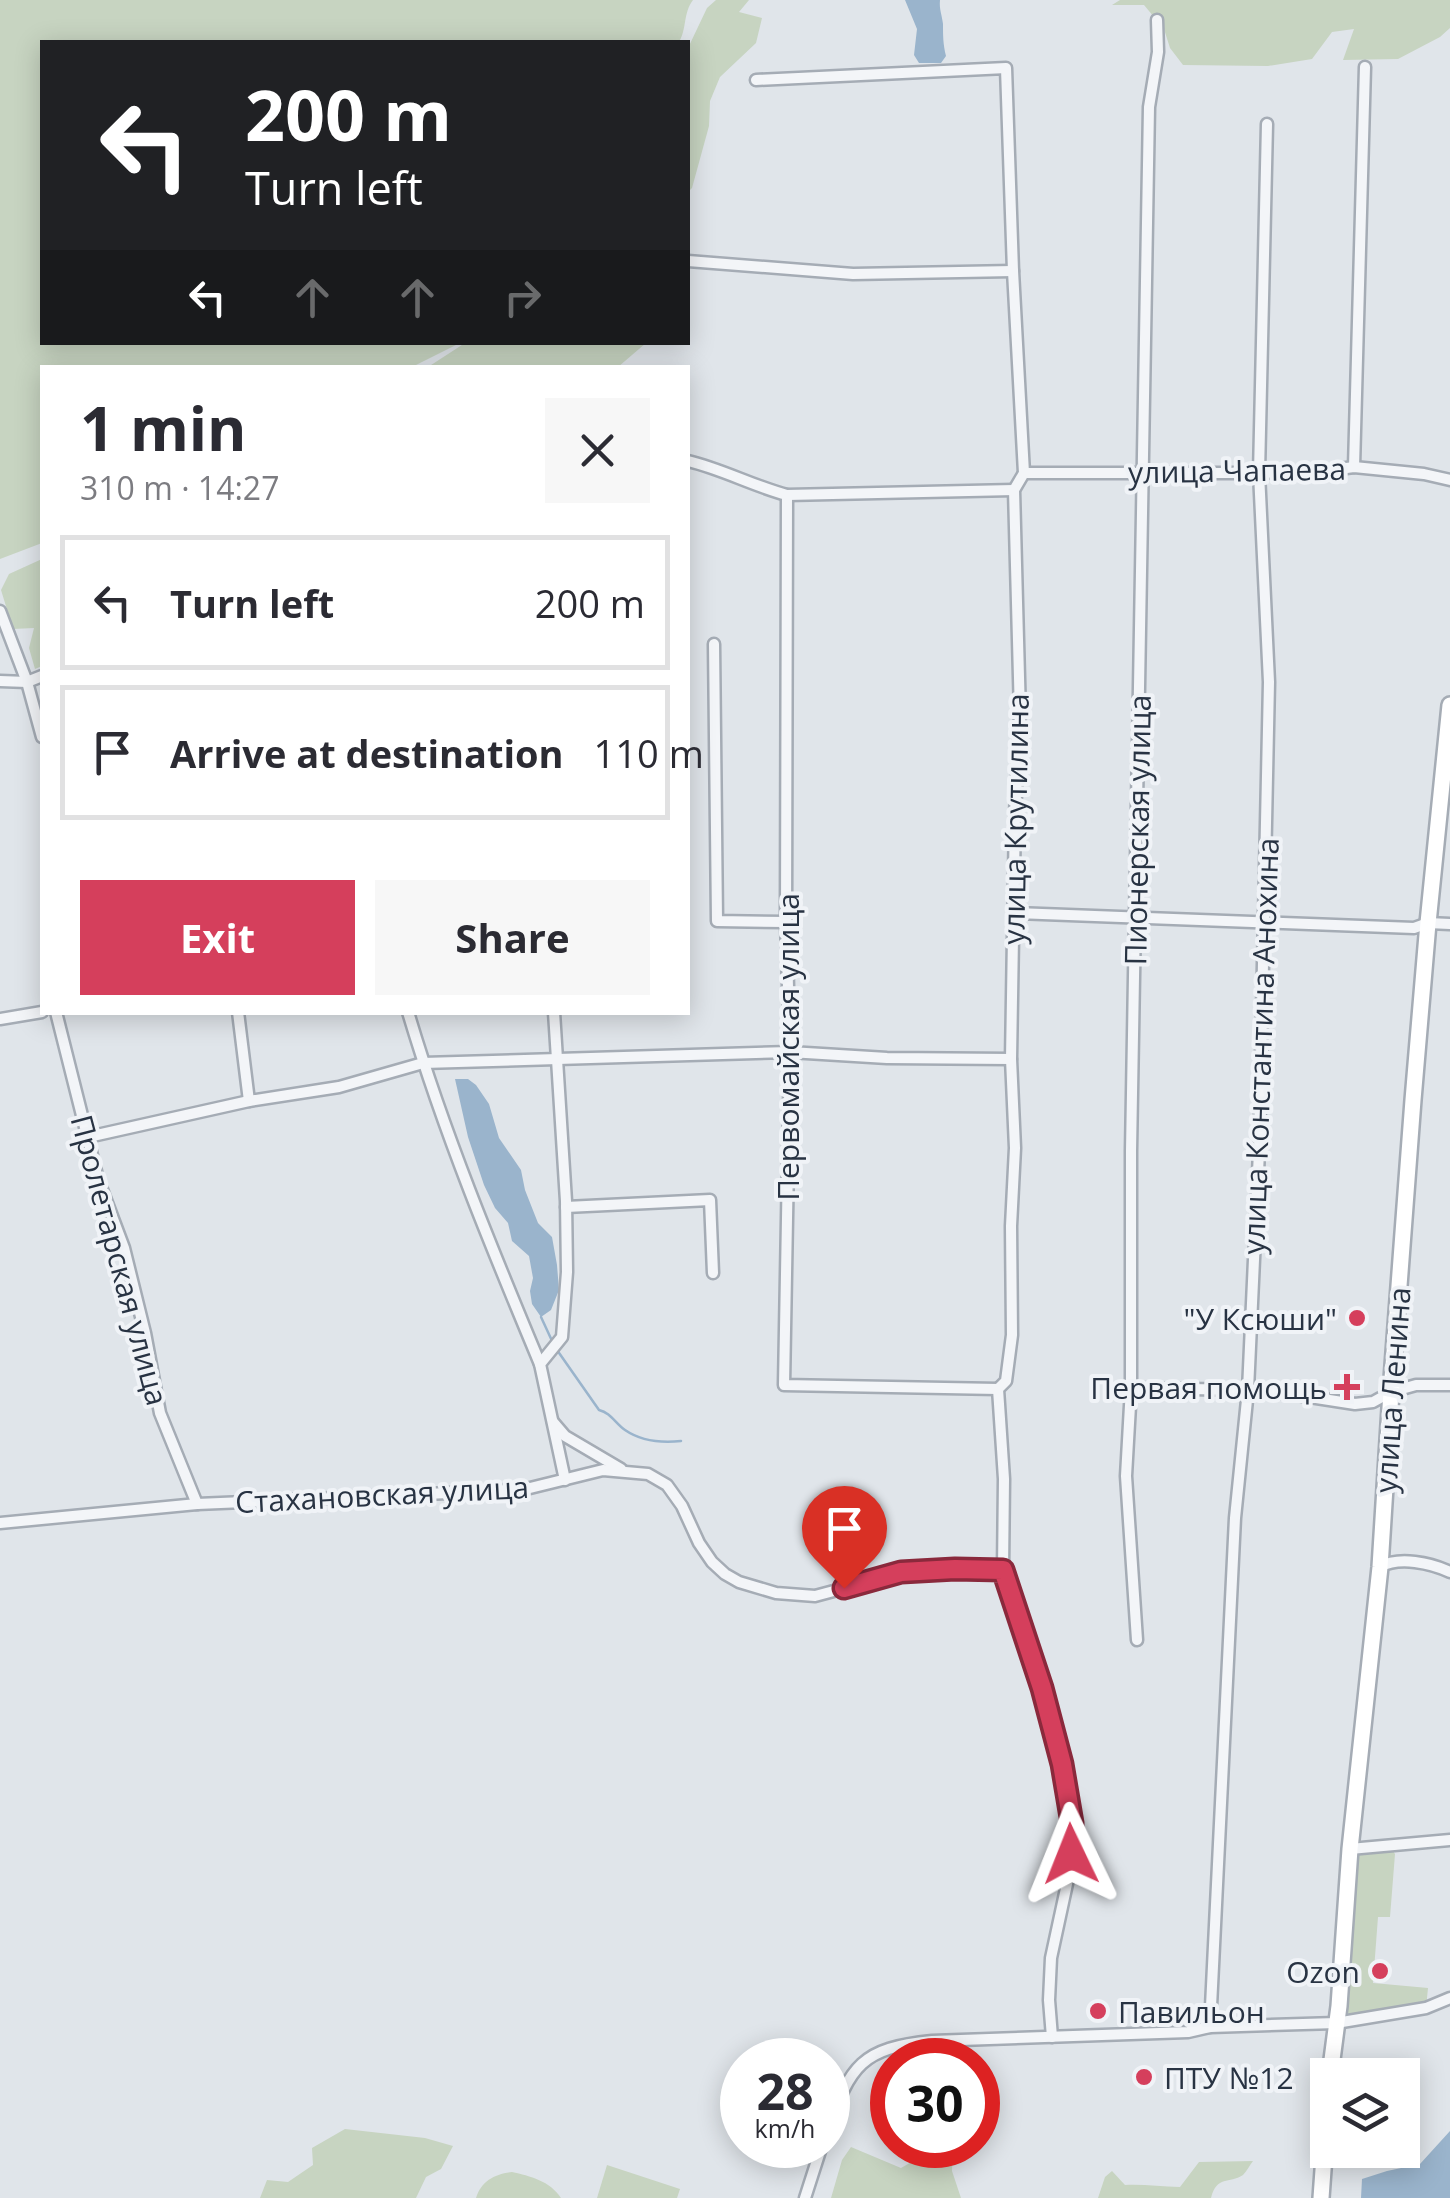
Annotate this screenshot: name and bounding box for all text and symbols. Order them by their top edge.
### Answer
text: 200 m [245,66,452,162]
icon: left [80,80,210,210]
text: Turn left [245,157,423,218]
icon: left [180,270,235,325]
icon: ahead [285,270,340,325]
icon: ahead [390,270,445,325]
icon: right [495,270,550,325]
text: 1 min [80,387,247,469]
button: close [545,398,650,503]
street label: улица Чапаева [1128,448,1346,492]
text: 310 m · 14:27 [80,466,279,509]
icon: left [85,575,140,630]
text: Turn left [170,577,334,629]
text: 200 m [535,577,645,629]
street label: улица Крутилина [992,693,1038,945]
street label: Пионерская улица [1114,694,1160,966]
icon: arrive [85,725,140,780]
text: Arrive at destination [170,727,564,779]
text: 110 m [594,727,704,779]
street label: улица Константина Анохина [1232,837,1288,1255]
button: Exit [80,880,355,995]
button: Share [375,880,650,995]
street label: Первомайская улица [767,893,808,1201]
street label: Пролетарская улица [61,1110,179,1410]
street label: улица Ленина [1364,1286,1420,1494]
place label: "У Ксюши" [1183,1298,1337,1339]
marker: "У Ксюши" [1346,1307,1368,1329]
place label: Первая помощь [1090,1367,1327,1408]
marker: Первая помощь [1336,1376,1358,1398]
street label: Стахановская улица [234,1466,530,1522]
pin [802,1486,887,1589]
icon: arrive [817,1501,872,1556]
position arrow [1019,1802,1123,1906]
place label: Ozon [1286,1951,1360,1992]
marker: Ozon [1369,1960,1391,1982]
place label: Павильон [1118,1991,1265,2032]
marker: Павильон [1087,2000,1109,2022]
speed limit sign: 30 [870,2038,1000,2168]
text: 28 [756,2057,814,2125]
place label: ПТУ №12 [1164,2057,1294,2098]
map controls [1310,2058,1420,2168]
button: layers [1310,2058,1420,2168]
marker: ПТУ №12 [1133,2066,1155,2088]
text: km/h [755,2111,815,2145]

